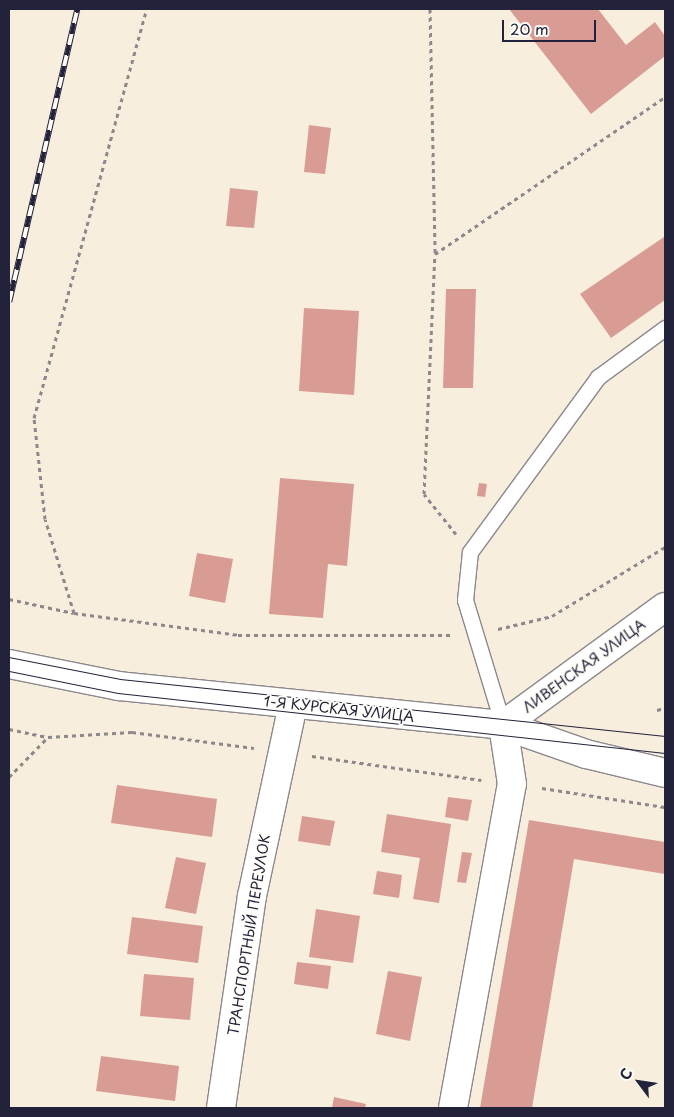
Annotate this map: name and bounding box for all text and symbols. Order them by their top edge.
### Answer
scale bar [504,10,598,42]
text: 20 m [510,17,549,40]
street label: ЛИВЕНСКАЯ УЛИЦА [520,616,648,716]
street label: 1-Я КУРСКАЯ УЛИЦА [263,693,415,725]
street label: ТРАНСПОРТНЫЙ ПЕРЕУЛОК [225,833,273,1037]
north arrow [614,1057,664,1107]
text: С [614,1064,637,1084]

